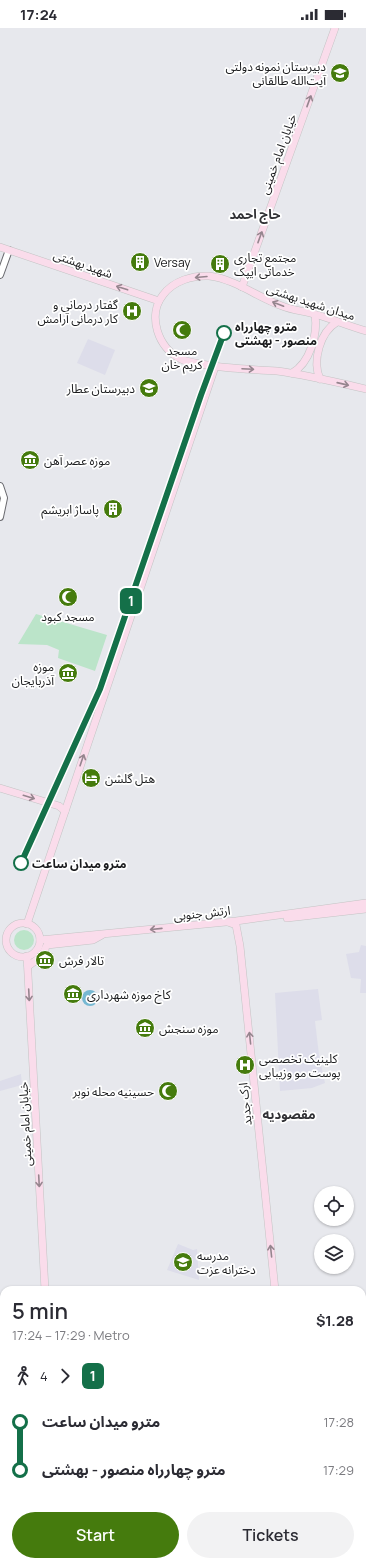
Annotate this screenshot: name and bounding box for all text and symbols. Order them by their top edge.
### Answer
text: 17:24 [20,4,57,25]
place label: دبیرستان نمونه‌ دولتی آیت‌الله طالقانی [225,58,326,89]
school or university icon: دبیرستان نمونه‌ دولتی آیت‌الله طالقانی [329,62,351,84]
one-way arrow [305,96,313,108]
street label: خیابان امام خمینی [256,111,301,197]
district label: حاج احمد [229,205,281,224]
one-way arrow [257,230,264,243]
street label: شهید بهشتى [51,246,115,282]
place label: مجتمع تجاری خدماتی ایپک [234,249,296,280]
building icon: Versay [129,251,151,273]
building icon: مجتمع تجاری خدماتی ایپک [209,253,231,275]
place label: Versay [154,254,191,271]
one-way arrow [195,273,208,280]
street label: میدان شهید بهشتی [265,280,357,324]
one-way arrow [116,284,129,291]
place label: گفتار درمانی و کار درمانی آرامش [38,296,119,327]
hospital icon: گفتار درمانی و کار درمانی آرامش [121,300,143,322]
one-way arrow [272,300,284,308]
place label: مترو چهارراه منصور - بهشتی [235,318,317,349]
mosque icon: مسجد کریم خان [171,319,193,341]
marker: مترو چهارراه منصور - بهشتی [216,325,232,341]
place label: مسجد کریم خان [162,342,203,374]
one-way arrow [241,365,254,373]
school or university icon: دبیرستان عطار [138,377,160,399]
place label: دبیرستان عطار [66,380,135,397]
one-way arrow [336,380,349,388]
museum icon: موزه عصر آهن [19,449,41,471]
place label: موزه عصر آهن [44,452,110,469]
building icon: پاساژ ابریشم [102,498,124,520]
place label: پاساژ ابریشم [41,501,99,519]
mosque icon: مسجد کبود [57,586,79,608]
line badge: 1 [118,588,144,614]
text: 1 [128,591,134,610]
place label: مسجد کبود [41,608,95,625]
place label: موزه آذربایجان [12,658,54,689]
museum icon: موزه آذربایجان [57,662,79,684]
one-way arrow [79,755,87,767]
hotel icon: هتل گلشن [80,767,102,789]
place label: هتل گلشن [105,770,155,787]
one-way arrow [23,794,36,801]
marker: مترو میدان ساعت [13,855,29,871]
place label: مترو میدان ساعت [32,855,127,872]
street label: ارتش جنوبی [173,902,231,924]
one-way arrow [150,925,163,933]
museum icon: تالار فرش [34,949,56,971]
place label: تالار فرش [59,952,105,969]
museum icon: کاخ موزه شهرداری [62,983,84,1005]
place label: کاخ موزه شهرداری [87,986,172,1004]
one-way arrow [26,988,33,1001]
museum icon: موزه سنجش [134,1017,156,1039]
place label: موزه سنجش [159,1020,219,1037]
one-way arrow [246,1032,253,1045]
place label: کلینیک تخصصی پوست مو وزیبایی [259,1050,341,1081]
hospital icon: کلینیک تخصصی پوست مو وزیبایی [234,1054,256,1076]
mosque icon: حسینیه محله نوبر [157,1080,179,1102]
street label: خیابان امام خمینی [14,1081,37,1167]
street label: ارک جدید [234,1082,256,1126]
place label: حسینیه محله نوبر [72,1083,154,1100]
district label: مقصودیه [263,1105,315,1123]
one-way arrow [36,1174,43,1187]
map controls [314,1186,354,1274]
button: locate [314,1186,354,1226]
button: layers [314,1234,354,1274]
one-way arrow [267,1245,275,1258]
place label: مدرسه دخترانه عزت [197,1247,256,1278]
school or university icon: مدرسه دخترانه عزت [172,1251,194,1273]
text: 5 min [12,1296,68,1326]
text: $1.28 [316,1310,354,1331]
text: 17:24 – 17:29 · Metro [12,1326,130,1344]
icon: walk [12,1365,34,1387]
icon: forward [54,1365,76,1387]
text: 1 [90,1366,96,1385]
text: 4 [40,1367,48,1385]
text: مترو میدان ساعت [42,1411,160,1432]
text: 17:28 [324,1413,354,1431]
text: مترو چهارراه منصور - بهشتی [42,1459,226,1480]
text: 17:29 [323,1461,354,1479]
button: Start [12,1512,179,1558]
button: Tickets [187,1512,354,1558]

